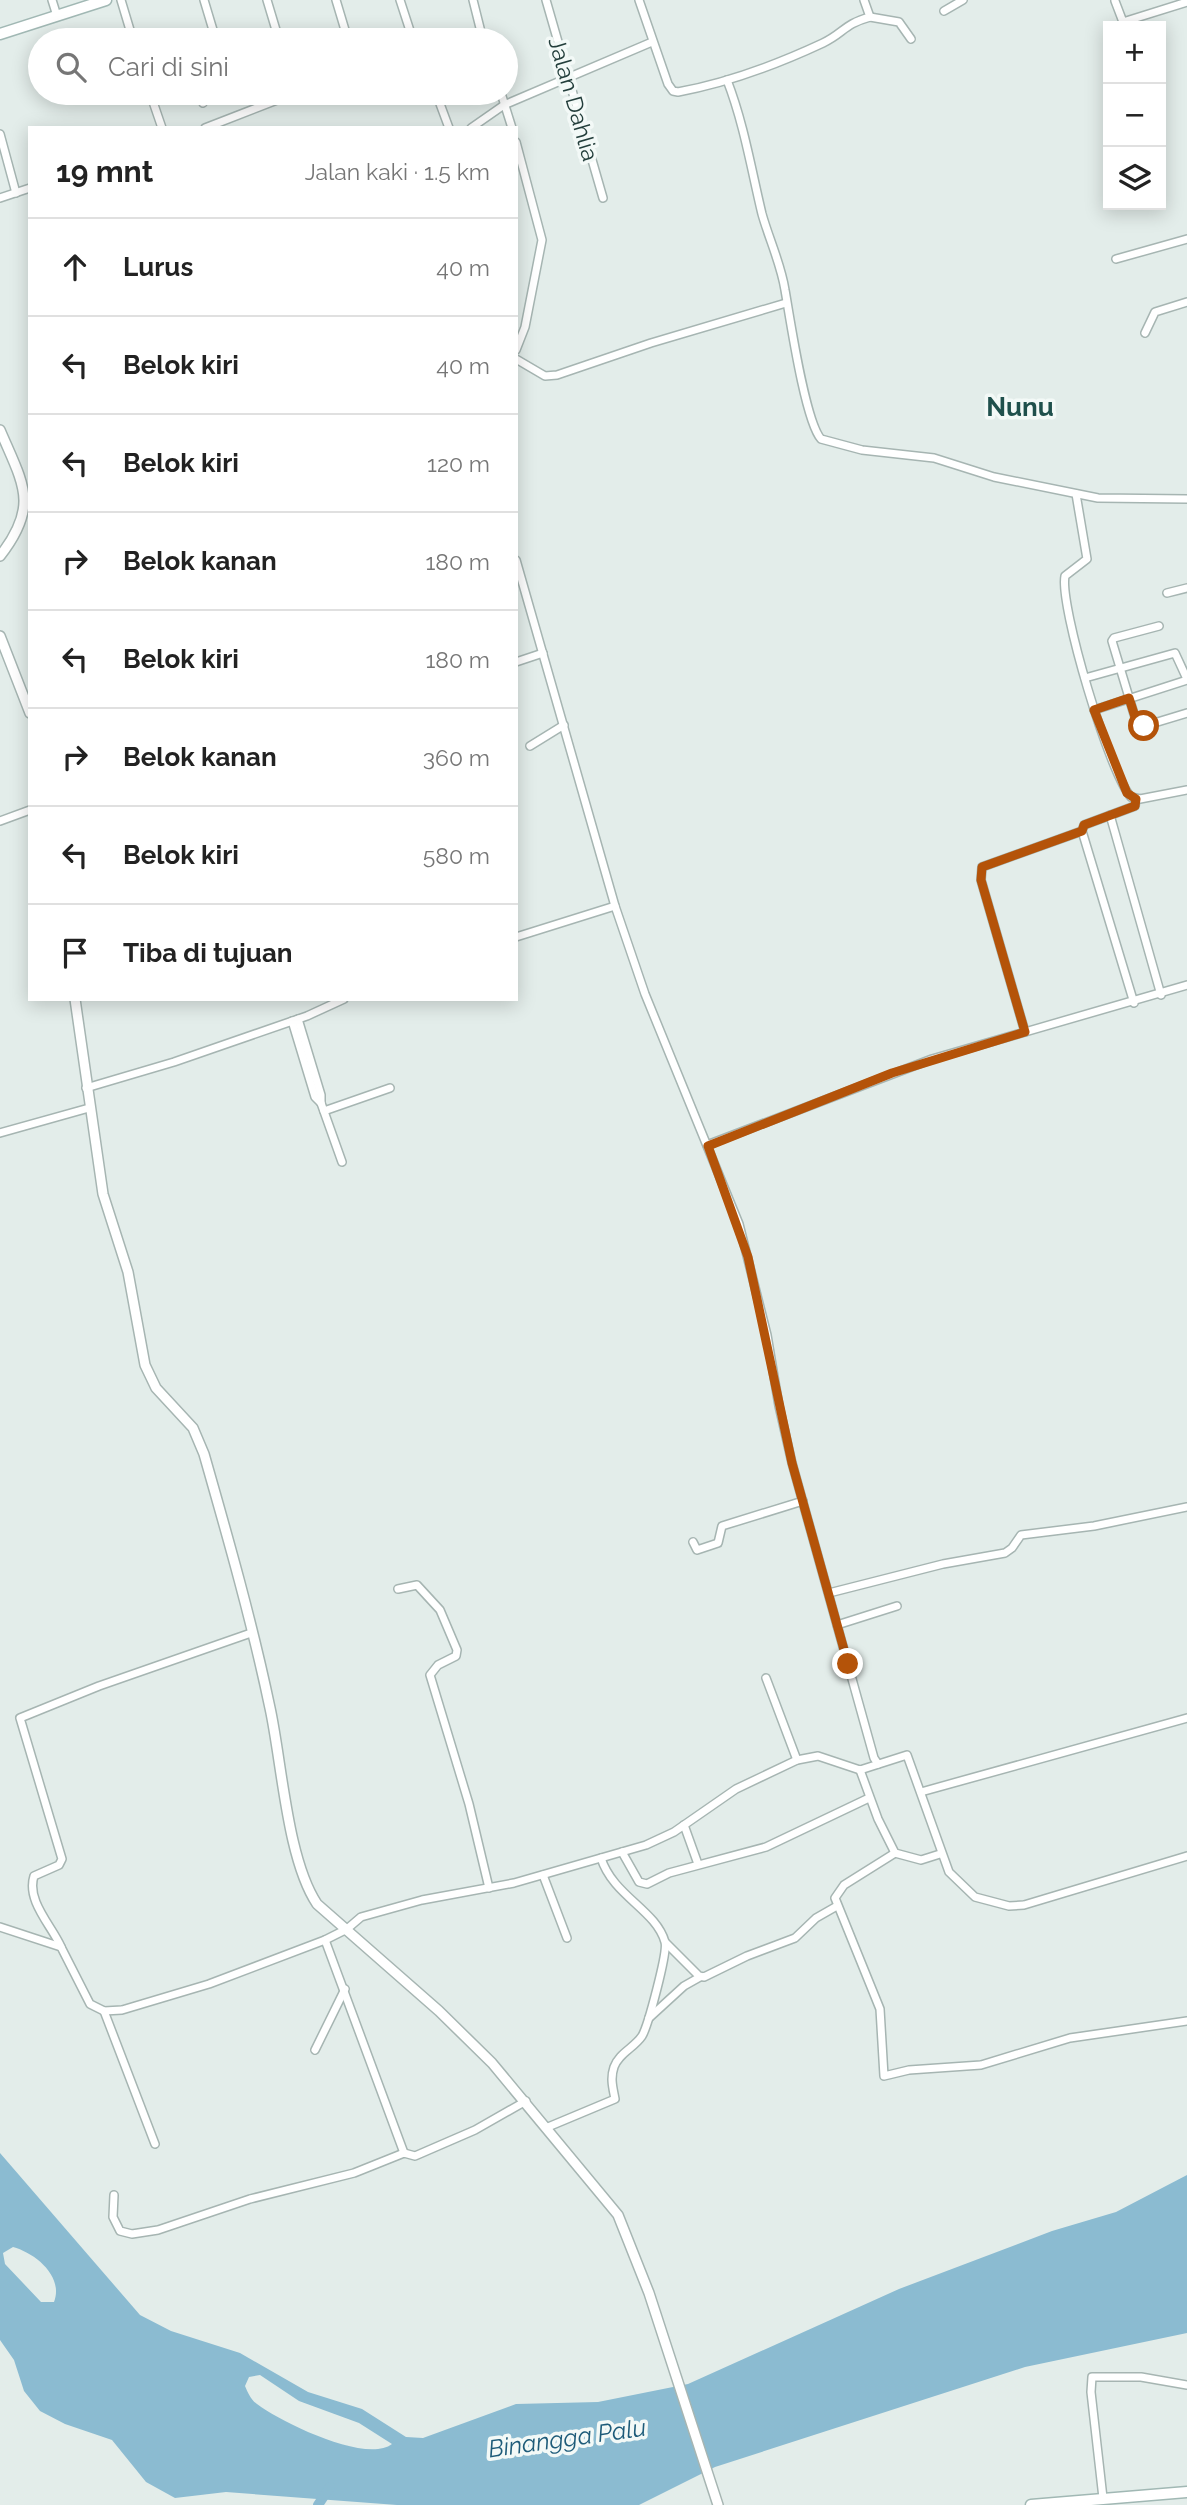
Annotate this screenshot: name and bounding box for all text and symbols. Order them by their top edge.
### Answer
map controls [1103,21,1166,210]
button: + [1103,21,1166,84]
search box [28,28,518,105]
street label: Jalan Dahlia [543,34,605,164]
icon: search [52,48,90,86]
text: Cari di sini [108,52,229,82]
button: − [1103,84,1166,147]
button: layers [1103,147,1166,210]
text: 19 mnt [56,154,153,189]
text: Jalan kaki · 1.5 km [305,158,490,185]
icon: ahead [56,248,94,286]
text: Lurus [123,252,193,282]
text: 40 m [436,254,490,281]
icon: left [56,346,94,384]
text: Belok kiri [123,350,239,380]
text: 40 m [436,352,490,379]
district label: Nunu [986,392,1054,422]
icon: left [56,444,94,482]
text: Belok kiri [123,448,239,478]
text: 120 m [427,450,490,477]
icon: right [56,542,94,580]
text: Belok kanan [123,546,277,576]
text: 180 m [425,548,490,575]
icon: left [56,640,94,678]
text: Belok kiri [123,644,239,674]
text: 180 m [425,646,490,673]
route start [1128,710,1159,741]
icon: right [56,738,94,776]
text: Belok kanan [123,742,277,772]
text: 360 m [423,744,490,771]
icon: left [56,836,94,874]
text: Belok kiri [123,840,239,870]
text: 580 m [423,842,490,869]
icon: arrive [56,934,94,972]
text: Tiba di tujuan [123,938,293,968]
route end [832,1648,863,1679]
water label: Binangga Palu [486,2413,648,2463]

